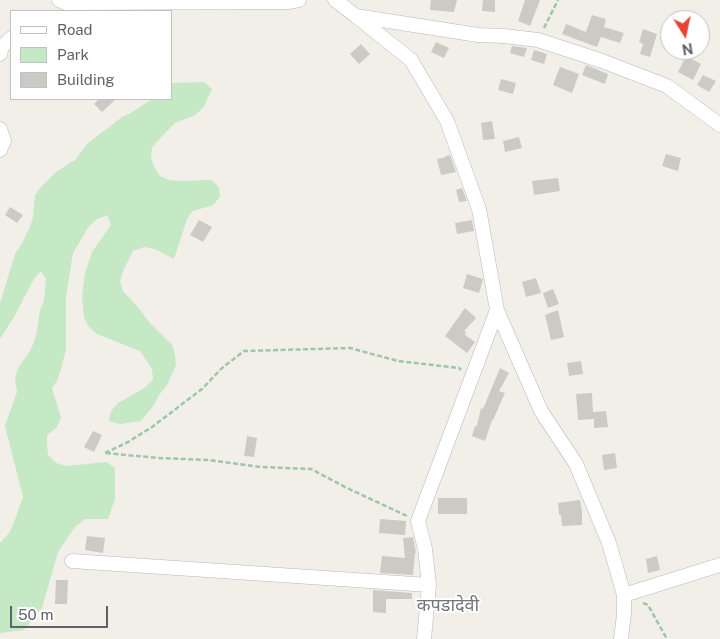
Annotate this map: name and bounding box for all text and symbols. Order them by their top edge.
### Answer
legend [10,10,172,100]
north arrow [660,10,710,60]
text: Road [57,21,93,38]
text: N [681,40,694,58]
text: Park [57,46,89,63]
text: Building [57,71,115,88]
district label: कपडादेवी [417,594,479,616]
scale bar [12,596,110,628]
text: 50 m [18,606,53,623]

